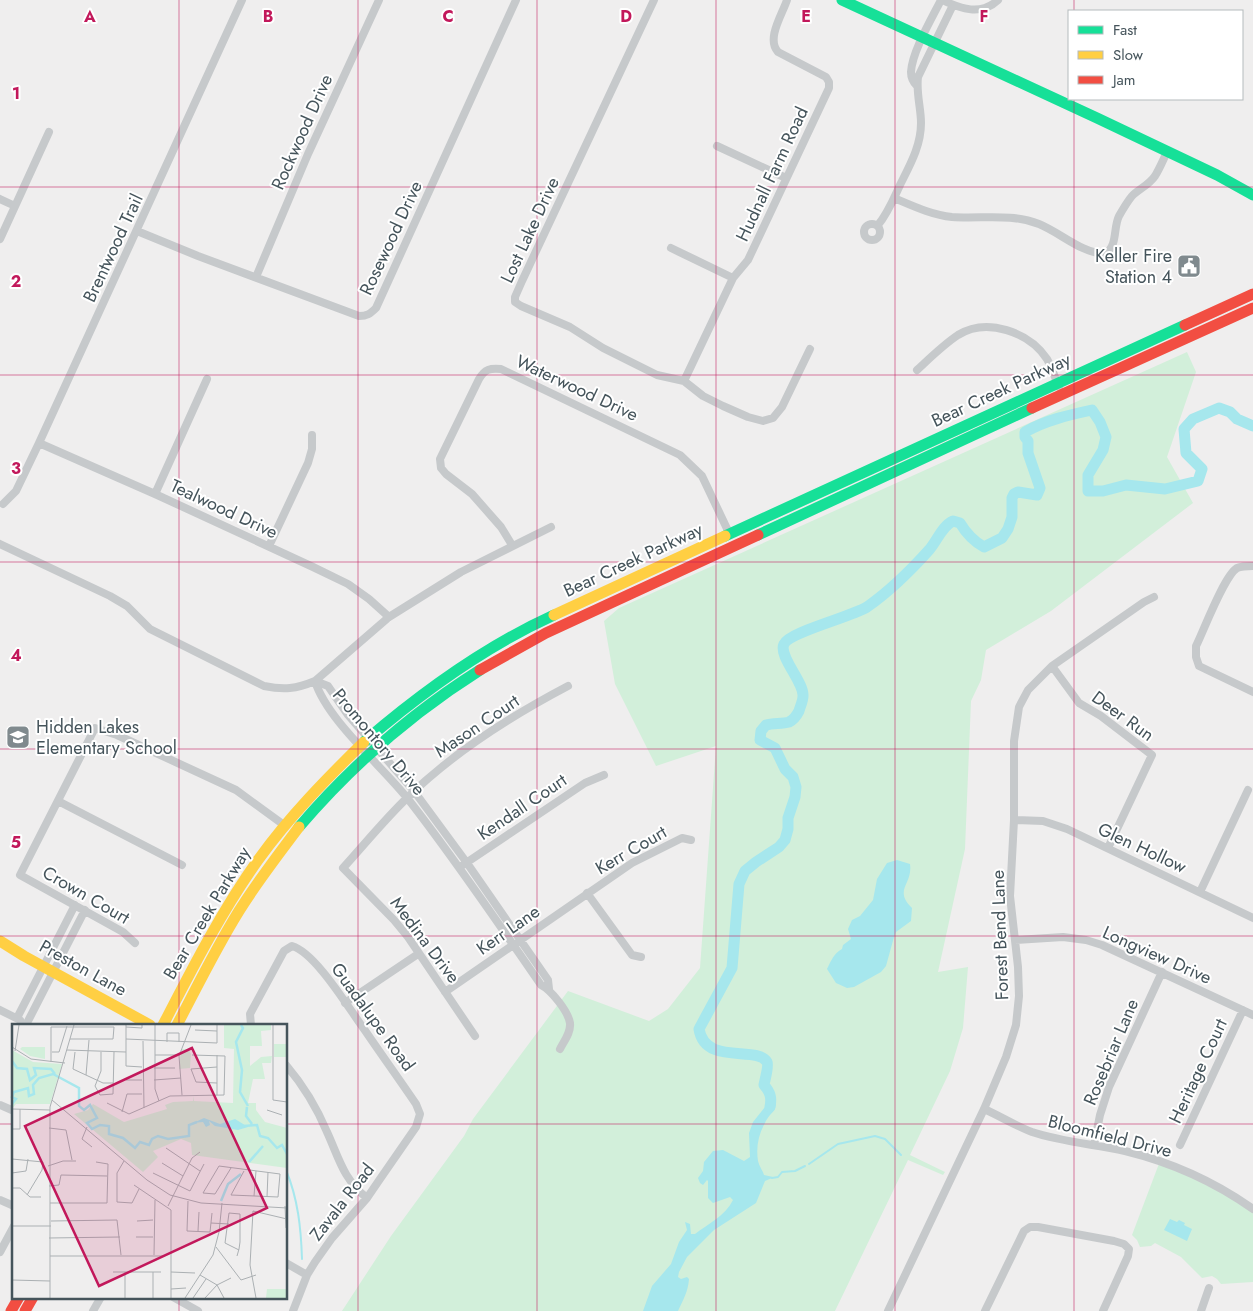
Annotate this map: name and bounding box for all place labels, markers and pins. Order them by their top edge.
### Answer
place label: Keller Fire Station 4 [1095,243,1172,290]
public building icon: Keller Fire Station 4 [1176,253,1202,279]
place label: Hidden Lakes Elementary School [36,714,177,761]
school or university icon: Hidden Lakes Elementary School [5,724,31,750]

